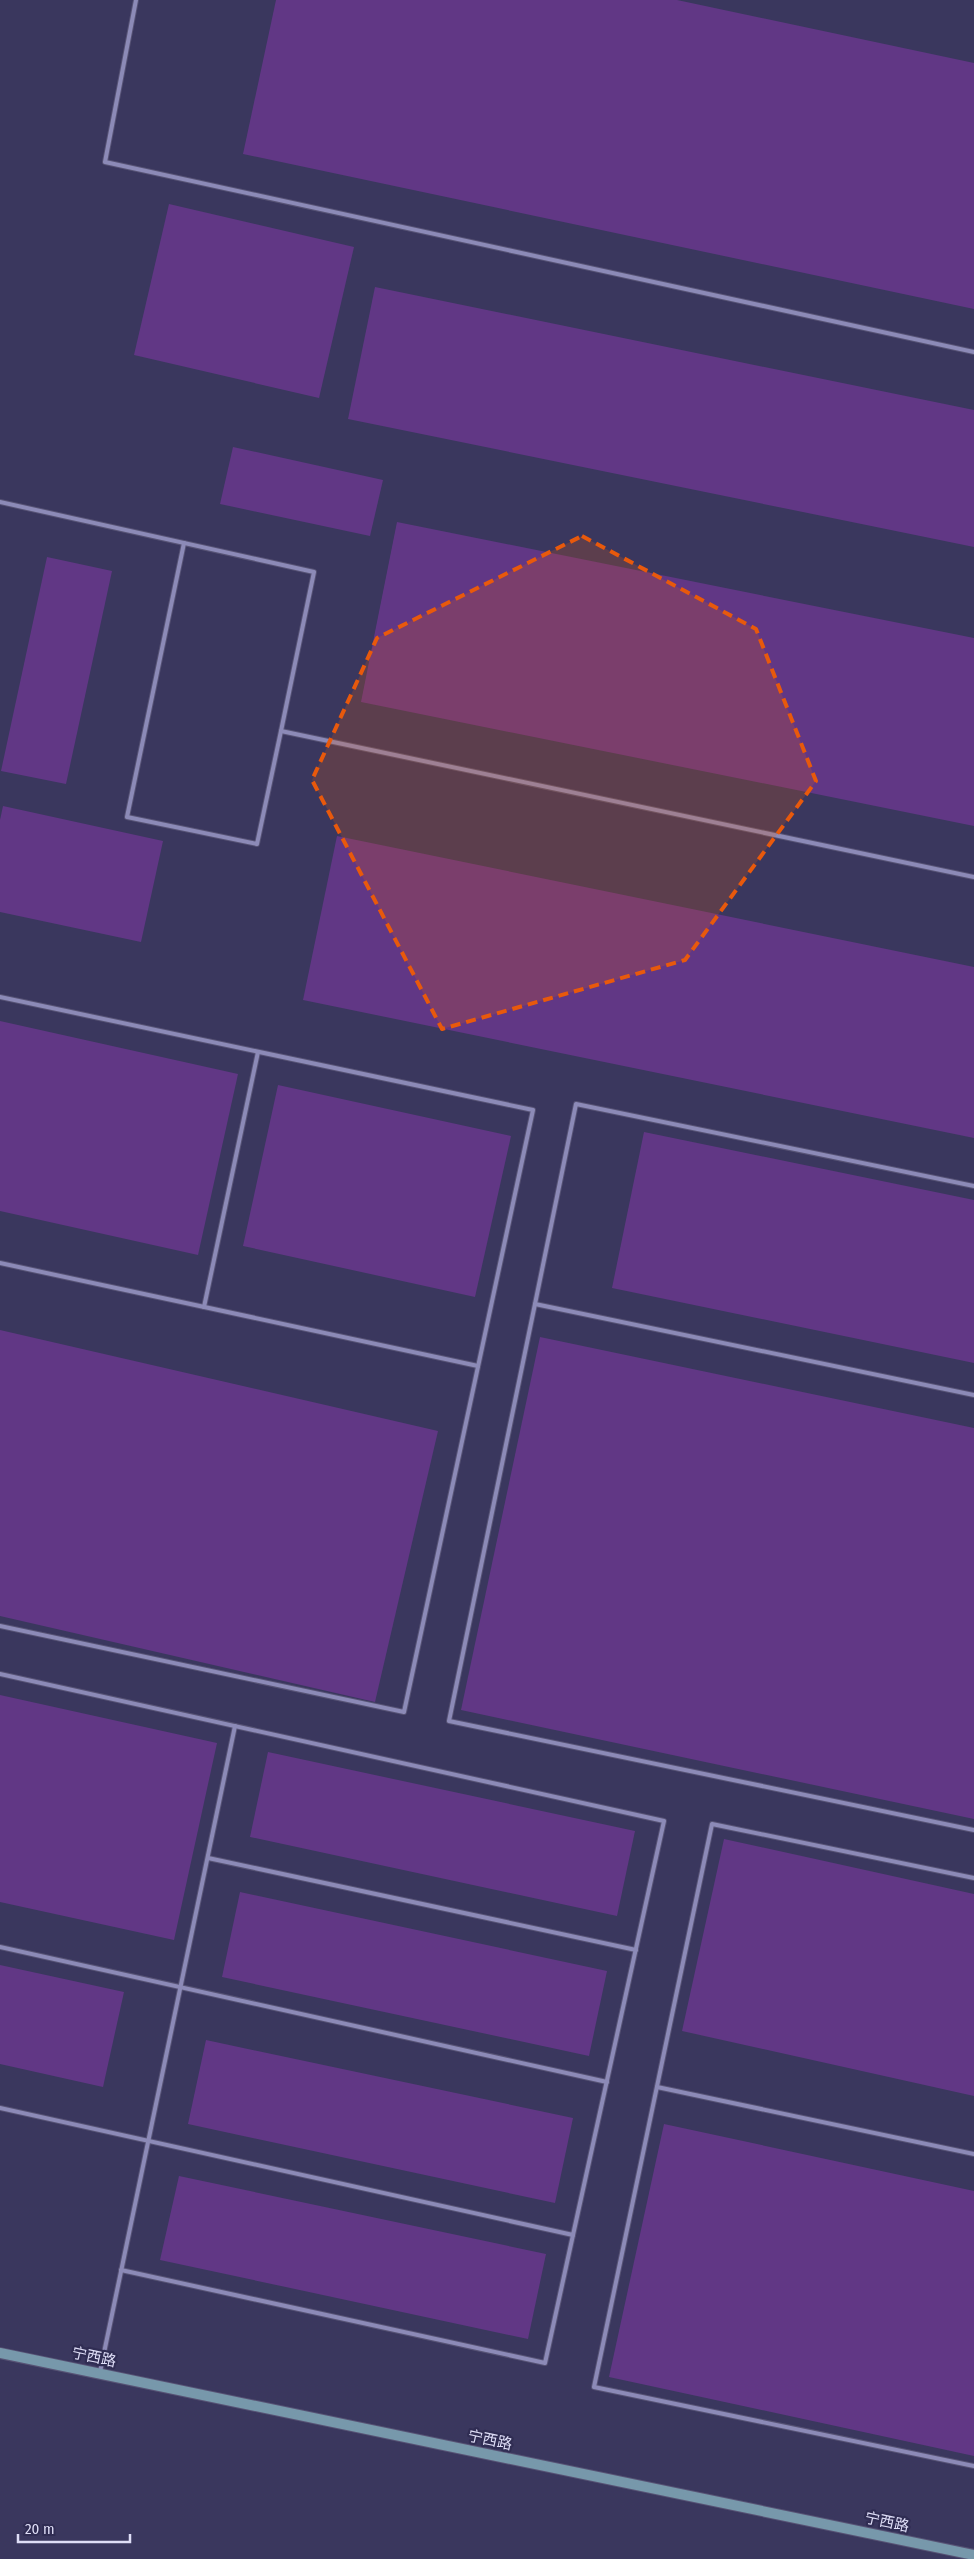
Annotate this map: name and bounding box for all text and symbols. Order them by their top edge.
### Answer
street label: 宁西路 [70,2344,118,2370]
street label: 宁西路 [466,2427,514,2453]
street label: 宁西路 [863,2509,911,2535]
scale bar [18,2512,130,2544]
text: 20 m [25,2520,55,2538]

